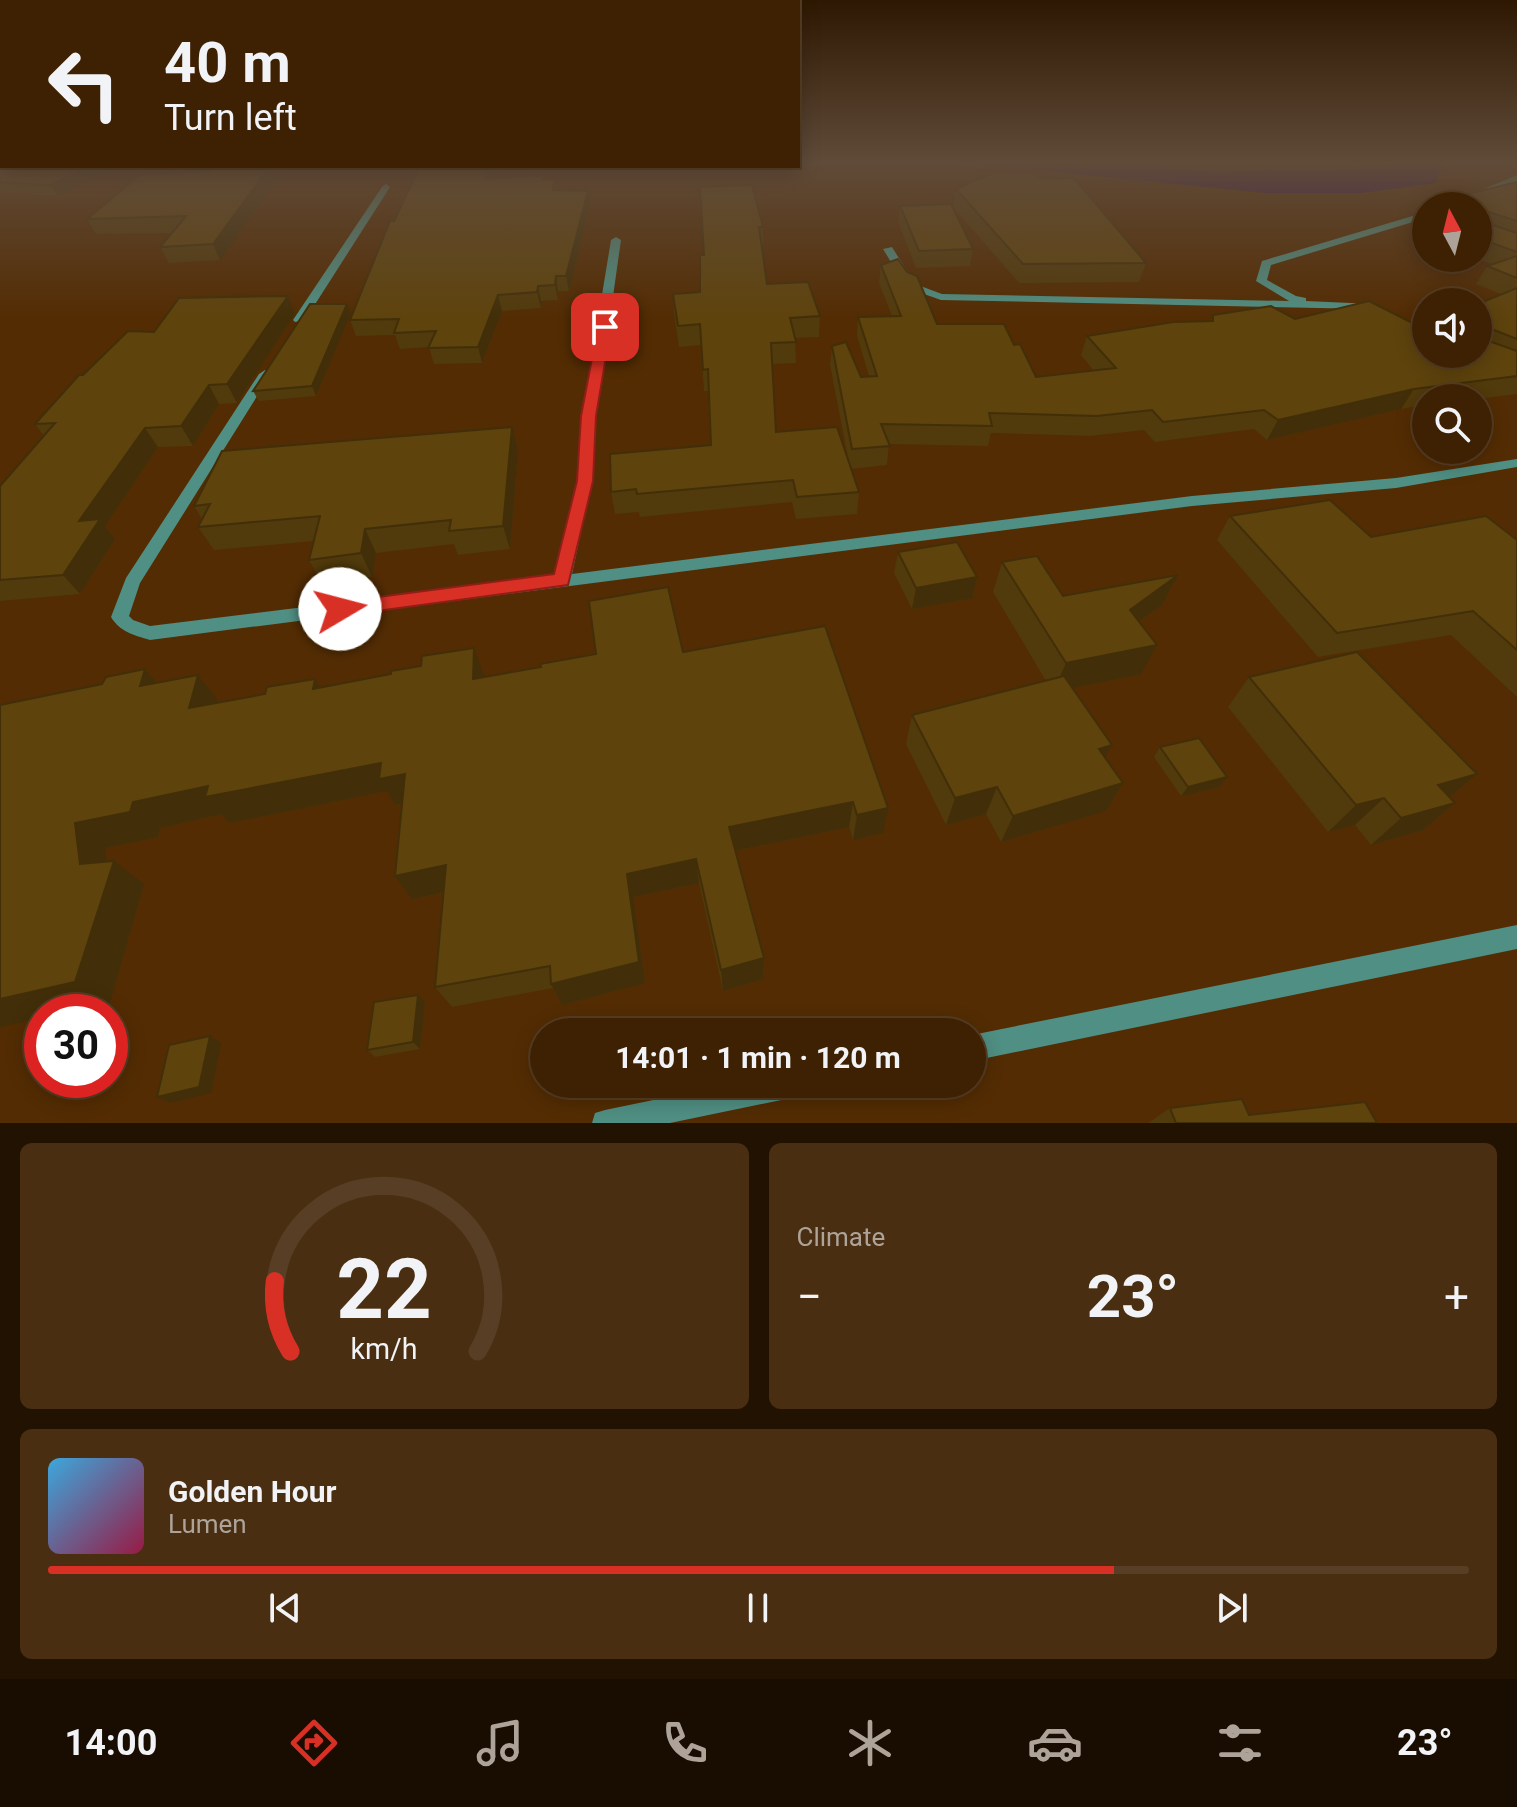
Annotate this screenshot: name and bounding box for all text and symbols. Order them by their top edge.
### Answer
text: 40 m [164,30,291,96]
icon: left [32,32,136,136]
text: Turn left [164,97,297,139]
north arrow [1412,192,1492,272]
map controls [1412,192,1492,464]
button: sound [1412,288,1492,368]
pin [571,293,639,361]
icon: arrive [583,305,627,349]
button: search [1412,384,1492,464]
position arrow [298,567,382,651]
speed limit sign: 30 [24,994,128,1098]
text: 14:01 · 1 min · 120 m [615,1040,901,1075]
text: Climate [797,1222,885,1252]
text: 22 [337,1241,432,1338]
text: 23° [1087,1261,1179,1332]
text: − [797,1271,822,1323]
text: + [1444,1271,1469,1323]
text: km/h [351,1332,418,1366]
text: Golden Hour [168,1474,337,1509]
text: Lumen [168,1509,247,1539]
icon: previous [263,1586,307,1630]
icon: pause [736,1586,780,1630]
icon: next [1210,1586,1254,1630]
icon: directions [286,1715,342,1771]
icon: music [472,1715,528,1771]
icon: phone [657,1715,713,1771]
icon: climate [842,1715,898,1771]
icon: car [1027,1715,1083,1771]
icon: filters [1212,1715,1268,1771]
text: 14:00 [65,1722,157,1764]
text: 23° [1397,1722,1452,1764]

